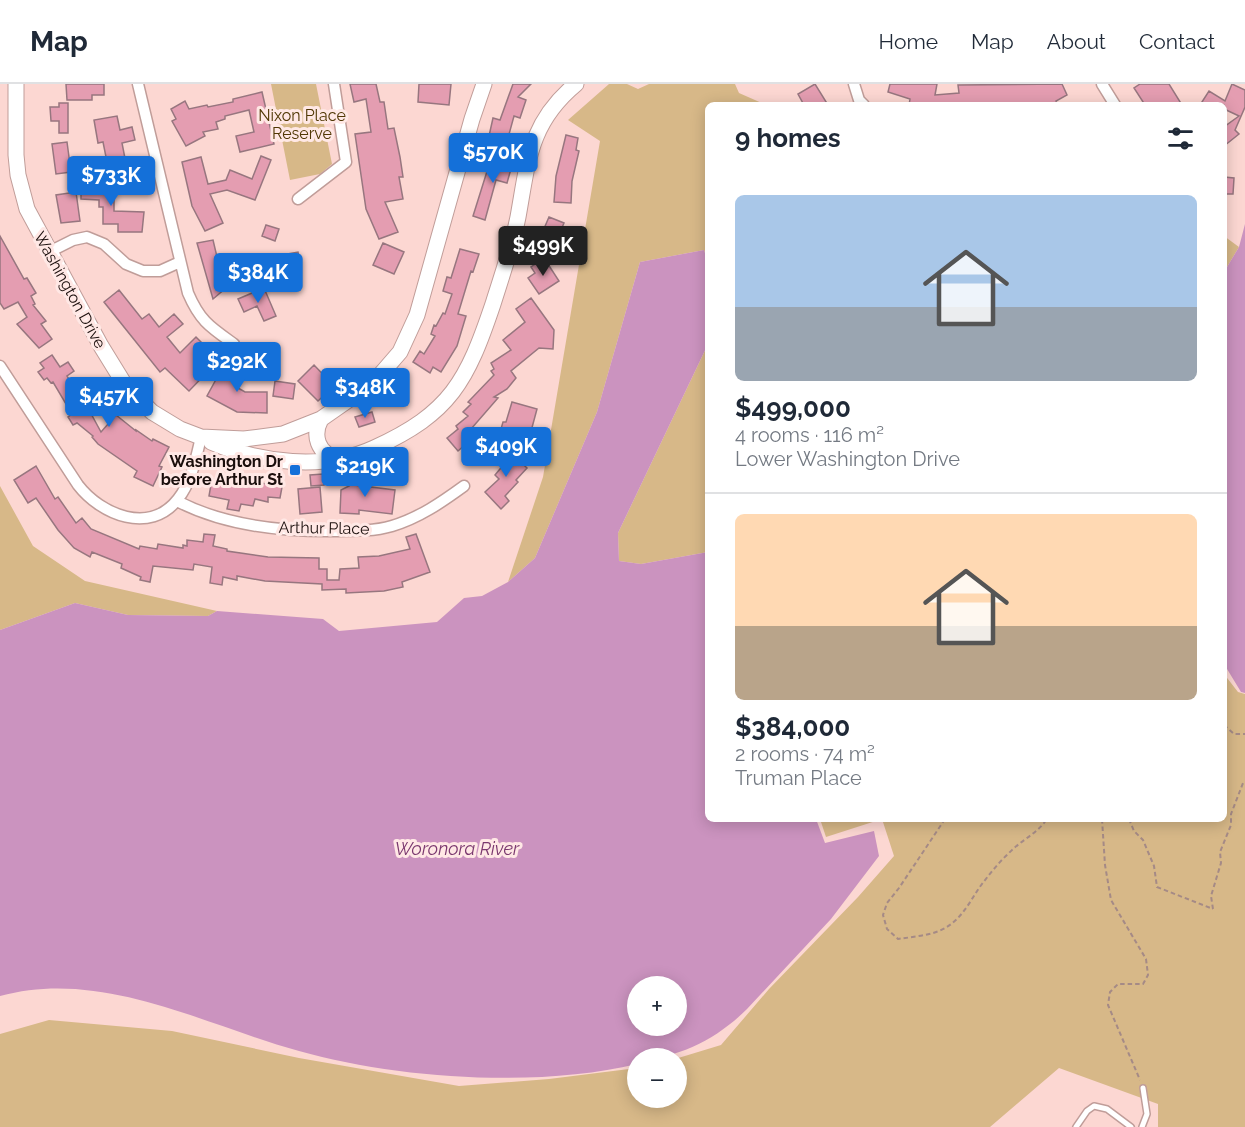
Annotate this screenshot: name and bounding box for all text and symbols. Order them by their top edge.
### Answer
text: Map [30,25,88,58]
text: Home [879,29,938,54]
text: Map [971,29,1014,54]
text: About [1047,29,1106,54]
text: Contact [1139,29,1215,54]
park label: Nixon Place Reserve [258,106,346,143]
icon: filters [1164,122,1197,155]
text: 9 homes [735,123,841,153]
pin: $570K [451,133,535,184]
text: $570K [463,140,523,164]
pin: $733K [69,156,153,207]
text: $733K [81,163,141,187]
pin: $499K [501,226,585,277]
street label: Washington Drive [30,228,110,352]
text: $499K [512,233,574,257]
icon: home [912,234,1020,342]
pin: $384K [216,253,300,304]
text: $384K [228,260,288,284]
pin: $292K [195,342,279,393]
text: $292K [207,349,267,373]
pin: $348K [323,368,407,419]
text: $348K [335,375,395,399]
pin: $457K [67,377,151,428]
text: $457K [79,384,139,408]
text: $499,000 [735,393,851,423]
text: 4 rooms · 116 m² [735,423,884,447]
pin: $409K [464,427,548,478]
text: $409K [475,434,537,458]
pin: $219K [323,447,407,498]
text: Lower Washington Drive [735,447,960,471]
place label: Washington Dr before Arthur St [161,452,283,489]
text: $219K [336,454,395,478]
marker: Washington Dr before Arthur St [288,463,302,477]
street label: Arthur Place [278,518,370,538]
icon: home [912,553,1020,661]
text: $384,000 [735,712,850,742]
text: 2 rooms · 74 m² [735,742,875,766]
text: Truman Place [735,766,862,790]
water label: Woronora River [395,838,520,859]
map controls [627,976,687,1108]
button: + [627,976,687,1036]
button: − [627,1048,687,1108]

